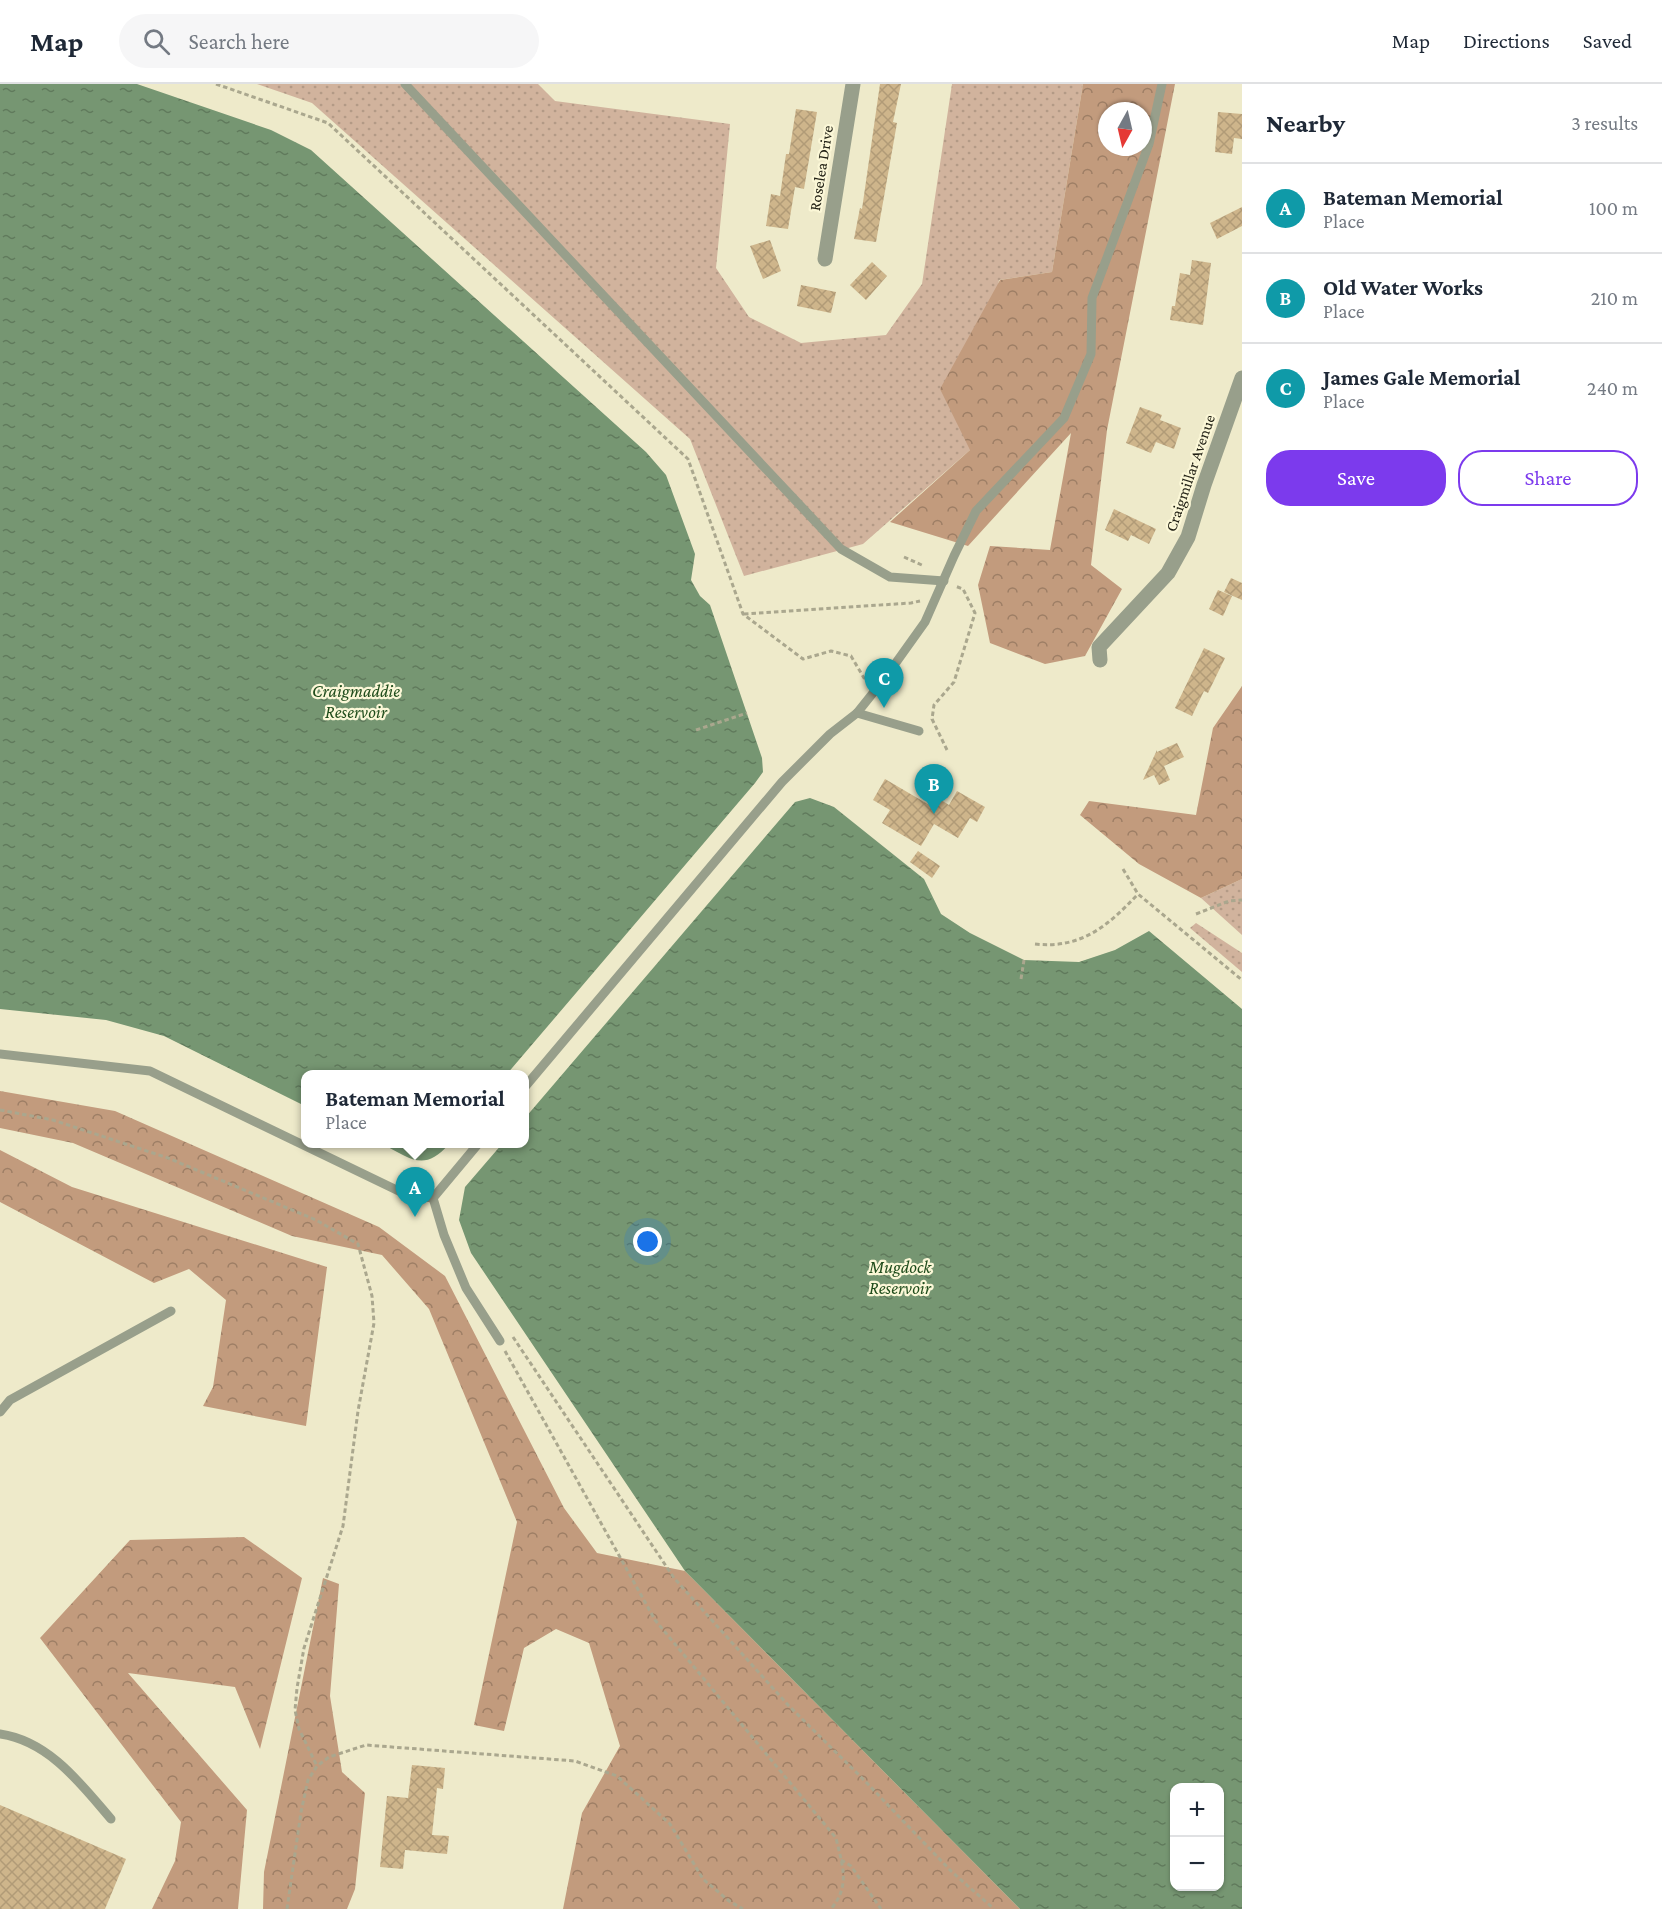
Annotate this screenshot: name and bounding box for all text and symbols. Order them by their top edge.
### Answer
search box [119,14,539,68]
icon: search [140,25,173,58]
text: Map [30,26,83,57]
text: Search here [188,29,289,54]
text: Map [1392,29,1430,53]
text: Directions [1463,29,1550,53]
text: Saved [1583,29,1632,53]
north arrow [1098,102,1152,156]
text: Nearby [1266,109,1345,138]
text: 3 results [1571,112,1638,134]
street label: Roselea Drive [806,124,836,212]
text: Bateman Memorial [1323,185,1503,210]
text: A [1280,197,1291,219]
text: 100 m [1589,197,1638,219]
text: Place [1323,210,1365,232]
text: Old Water Works [1323,275,1483,300]
text: B [1280,287,1291,309]
text: 210 m [1591,287,1638,309]
text: Place [1323,300,1365,322]
text: James Gale Memorial [1323,365,1520,390]
text: C [1279,377,1292,399]
text: 240 m [1587,377,1638,399]
text: Place [1323,390,1365,412]
street label: Craigmillar Avenue [1162,412,1219,534]
button: Save [1266,450,1446,506]
button: Share [1458,450,1638,506]
pin: C [864,658,904,708]
water label: Craigmaddie Reservoir [312,681,400,722]
pin: B [914,764,954,814]
popup [301,1070,529,1148]
text: Bateman Memorial [325,1086,505,1111]
text: Place [325,1111,367,1133]
pin: A [396,1168,434,1217]
your location [633,1227,662,1256]
water label: Mugdock Reservoir [868,1257,932,1298]
map controls [1170,1783,1224,1891]
button: + [1170,1783,1224,1837]
button: − [1170,1837,1224,1891]

